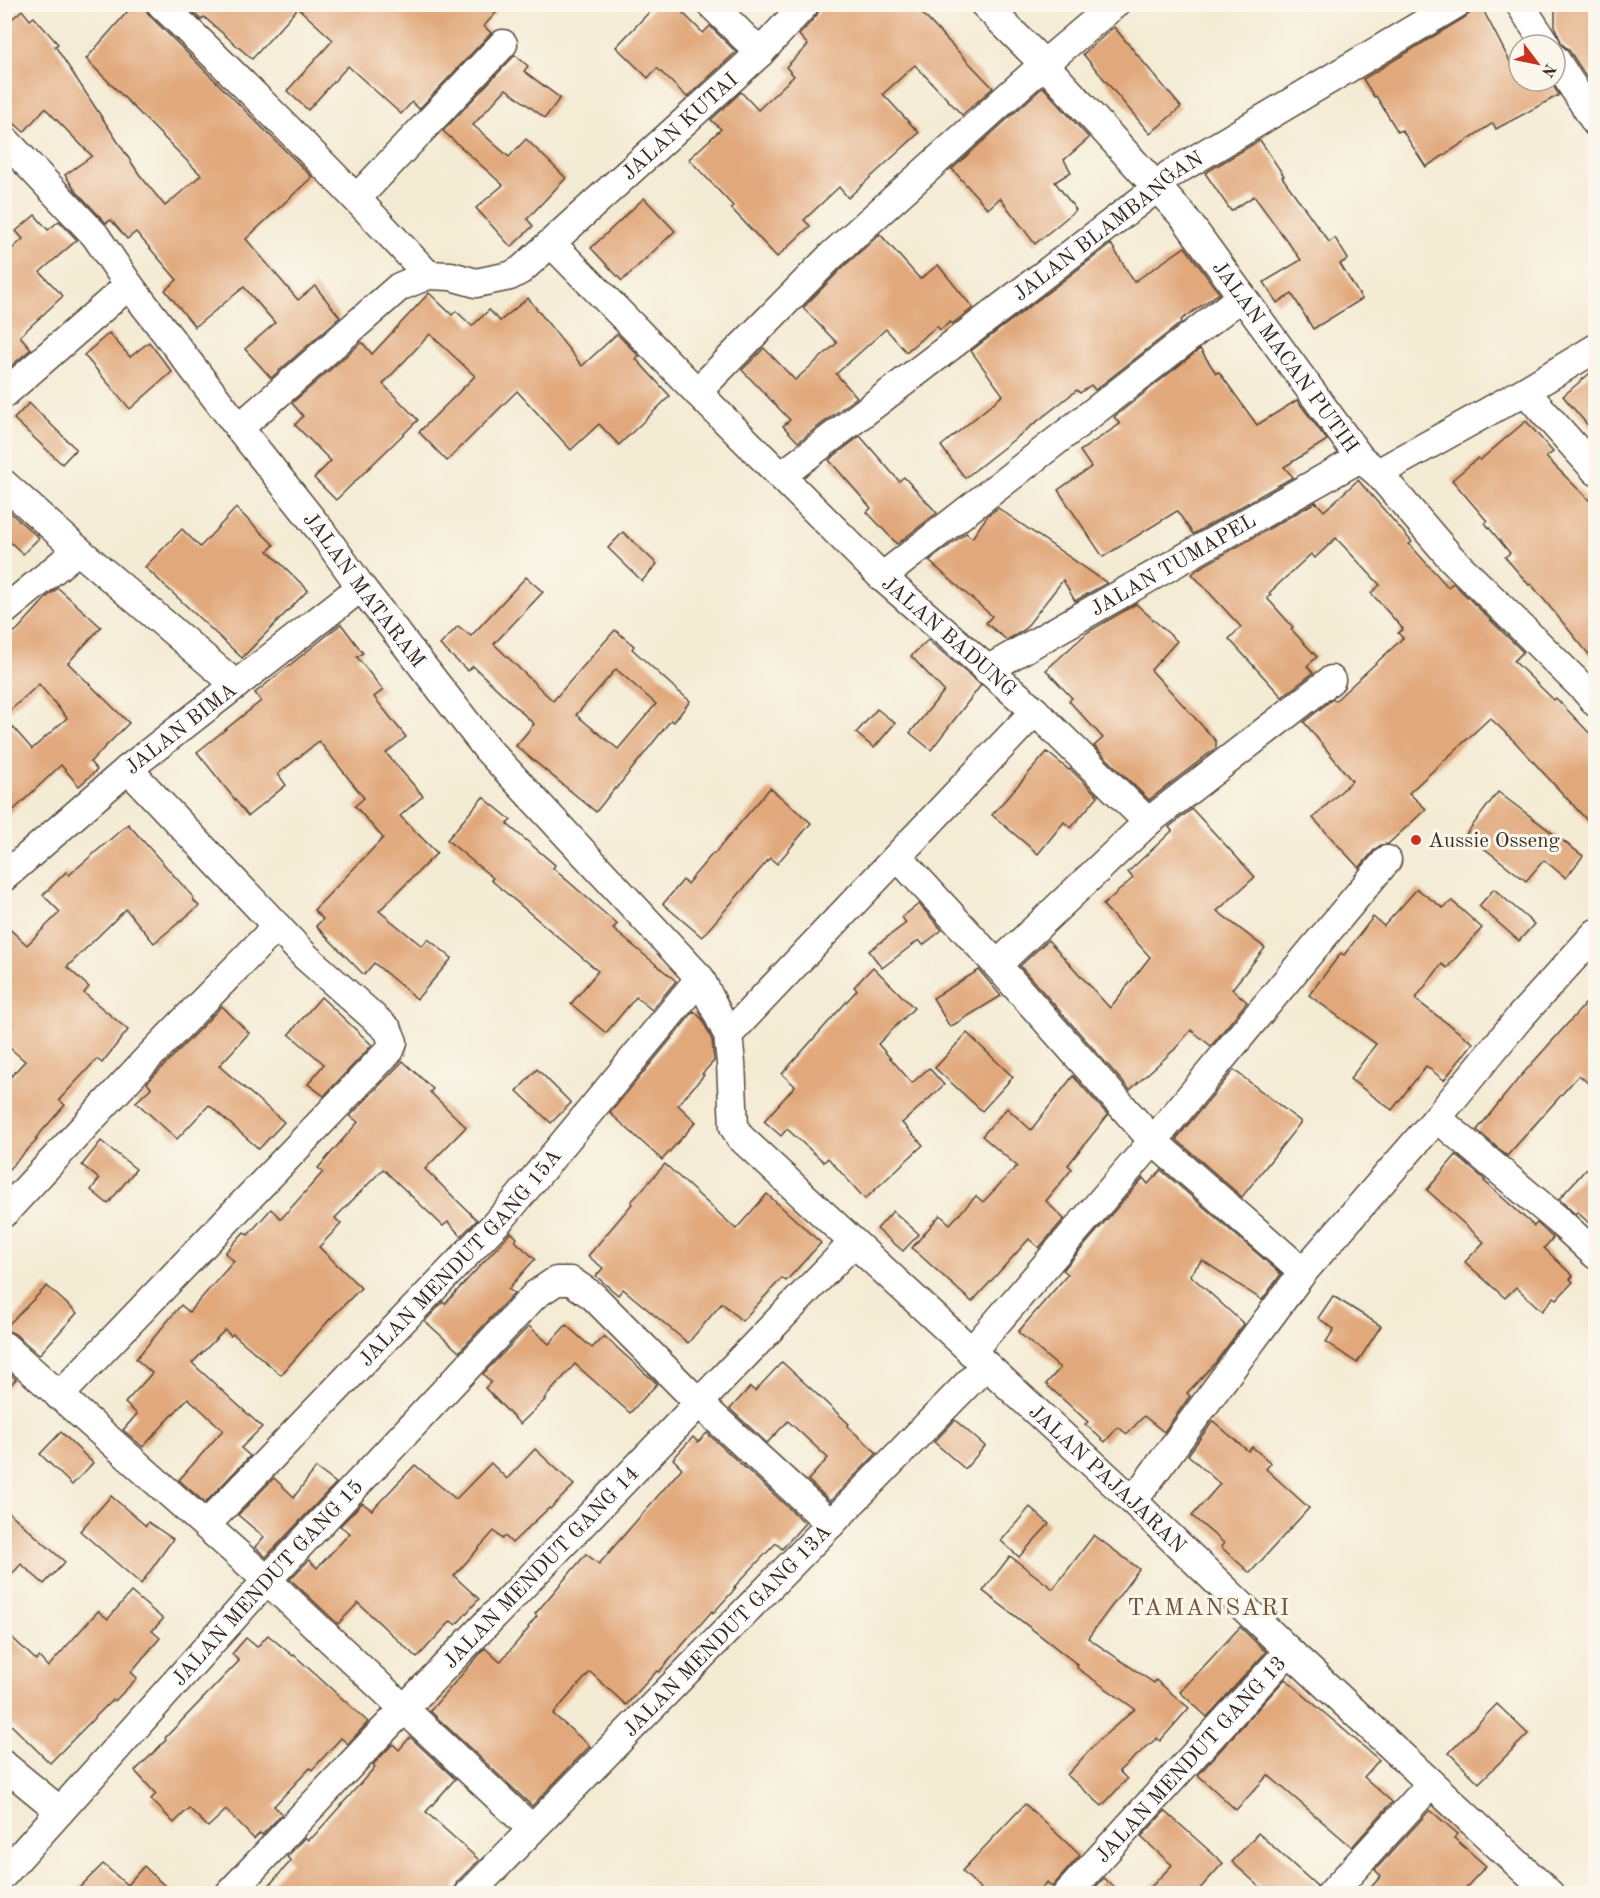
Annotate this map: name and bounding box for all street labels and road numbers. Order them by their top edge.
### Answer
street label: JALAN KUTAI [619,70,742,185]
street label: JALAN BLAMBANGAN [1010,148,1207,306]
street label: JALAN MACAN PUTIH [1208,258,1362,457]
street label: JALAN MATARAM [299,509,429,672]
street label: JALAN TUMAPEL [1088,510,1260,621]
street label: JALAN BADUNG [877,573,1020,702]
street label: JALAN BIMA [122,679,241,779]
street label: JALAN MENDUT GANG 15A [356,1146,566,1371]
street label: JALAN PAJAJARAN [1024,1401,1189,1558]
street label: JALAN MENDUT GANG 14 [440,1463,644,1673]
street label: JALAN MENDUT GANG 15 [169,1476,368,1690]
street label: JALAN MENDUT GANG 13A [620,1521,836,1741]
street label: JALAN MENDUT GANG 13 [1092,1653,1291,1867]

